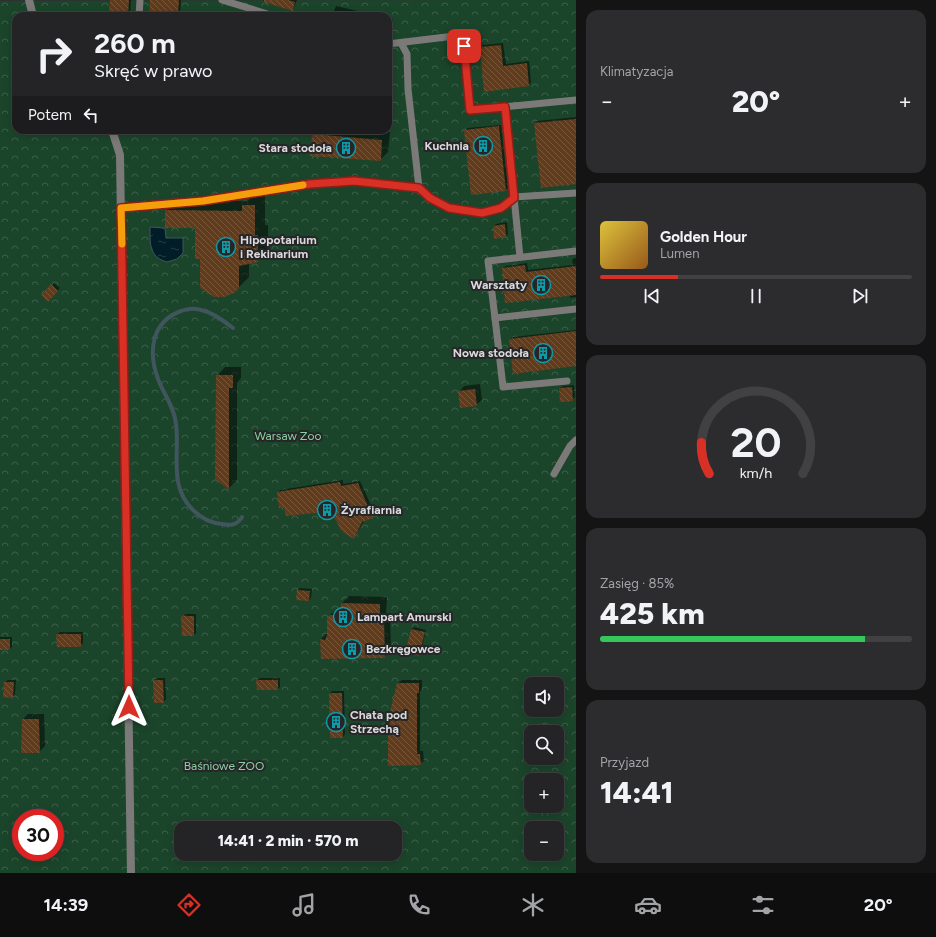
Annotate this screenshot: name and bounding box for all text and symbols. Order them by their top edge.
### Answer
text: 260 m [94,26,176,60]
icon: right [28,28,80,80]
pin [447,29,481,63]
icon: arrive [453,35,475,57]
text: Skręć w prawo [94,60,213,82]
text: Klimatyzacja [600,64,673,79]
text: 20° [732,83,780,120]
text: − [600,88,614,115]
text: + [898,88,912,115]
icon: left [80,104,102,126]
text: Potem [28,106,72,124]
building icon: Kuchnia [472,135,494,157]
building icon: Stara stodoła [335,137,357,159]
place label: Kuchnia [425,139,469,153]
place label: Stara stodoła [259,141,332,155]
text: Golden Hour [660,228,747,246]
place label: Hipopotarium i Rekinarium [240,233,317,261]
building icon: Hipopotarium i Rekinarium [215,236,237,258]
text: Lumen [660,246,699,261]
building icon: Warsztaty [530,274,552,296]
place label: Warsztaty [471,278,527,292]
icon: previous [641,285,663,307]
icon: pause [745,285,767,307]
icon: next [849,285,871,307]
building icon: Nowa stodoła [532,342,554,364]
place label: Nowa stodoła [453,346,529,360]
text: 20 [730,417,782,467]
park label: Warsaw Zoo [255,429,321,443]
text: km/h [740,464,772,482]
building icon: Żyrafiarnia [316,499,338,521]
place label: Żyrafiarnia [341,503,402,517]
text: Zasięg · 85% [600,576,674,591]
text: 425 km [600,595,705,632]
building icon: Lampart Amurski [332,606,354,628]
place label: Lampart Amurski [357,610,452,624]
building icon: Bezkręgowce [341,638,363,660]
place label: Bezkręgowce [366,642,441,656]
map controls [524,677,564,861]
button: sound [524,677,564,717]
position arrow [108,686,150,728]
place label: Chata pod Strzechą [350,708,407,736]
building icon: Chata pod Strzechą [325,711,347,733]
button: search [524,725,564,765]
text: Przyjazd [600,755,649,770]
park label: Baśniowe ZOO [184,759,264,773]
button: + [524,773,564,813]
text: 14:41 [600,774,674,811]
speed limit sign: 30 [12,809,64,861]
button: − [524,821,564,861]
text: 14:41 · 2 min · 570 m [218,832,358,850]
icon: directions [175,891,203,919]
icon: music [290,891,318,919]
icon: phone [405,891,433,919]
icon: climate [519,891,547,919]
icon: car [634,891,662,919]
icon: filters [749,891,777,919]
text: 14:39 [43,894,88,916]
text: 20° [864,894,893,916]

